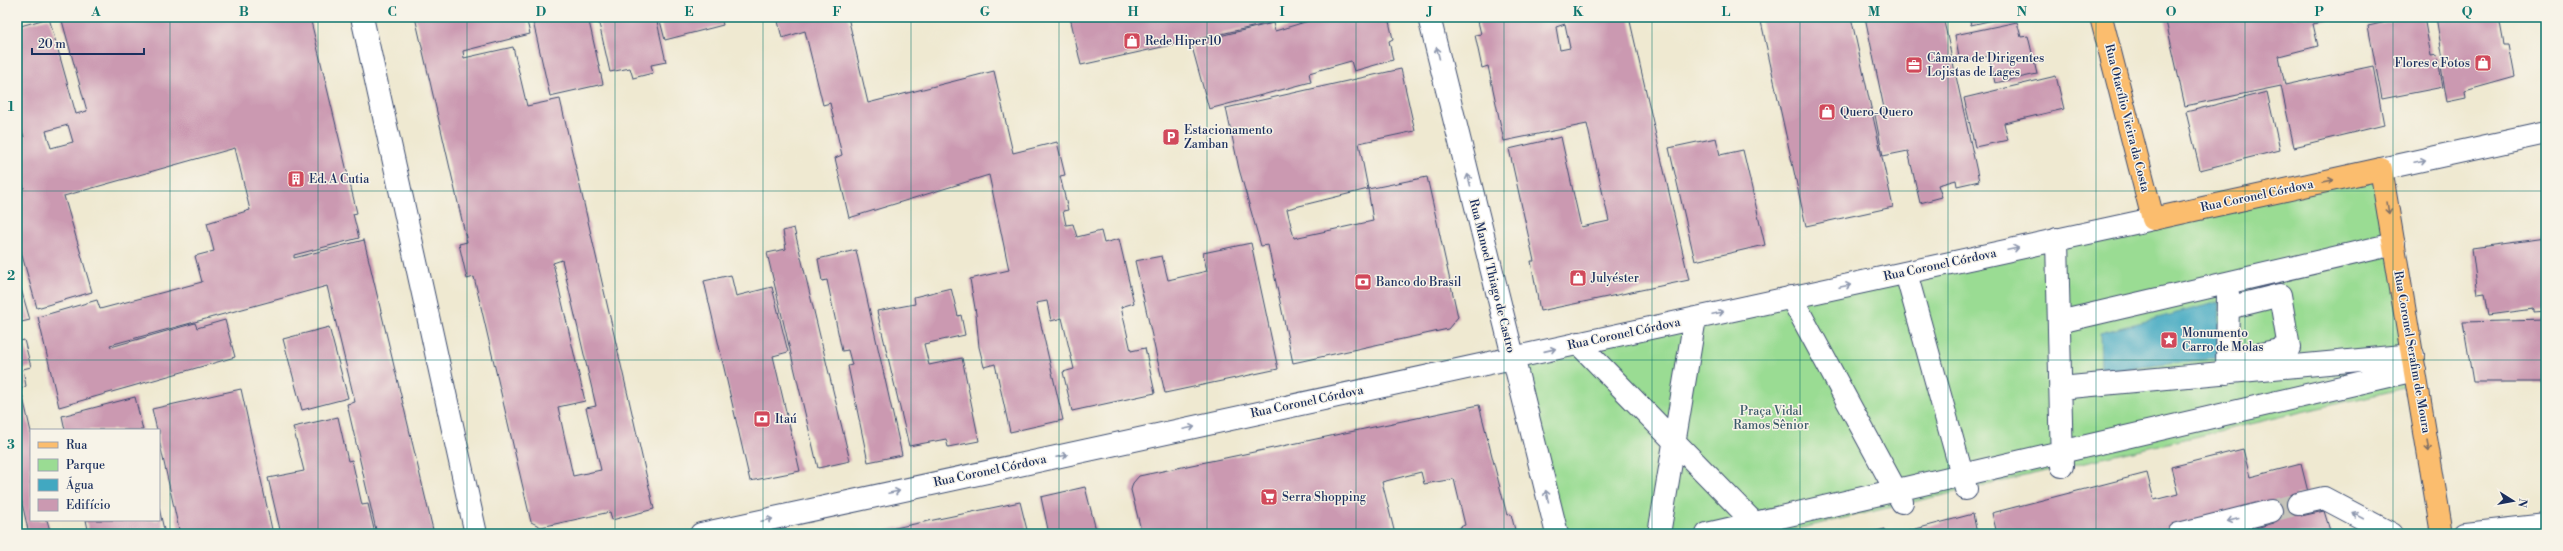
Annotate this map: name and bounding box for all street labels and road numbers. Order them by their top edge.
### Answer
street label: Rua Otacílio Vieira da Costa [2101,42,2153,194]
street label: Rua Coronel Córdova [2199,177,2316,215]
street label: Rua Manoel Thiago de Castro [1466,197,1518,355]
street label: Rua Coronel Córdova [1882,246,1999,284]
street label: Rua Coronel Serafim de Moura [2390,269,2434,435]
street label: Rua Coronel Córdova [1566,315,1683,353]
street label: Rua Coronel Córdova [1249,383,1366,421]
street label: Rua Coronel Córdova [932,452,1049,490]

